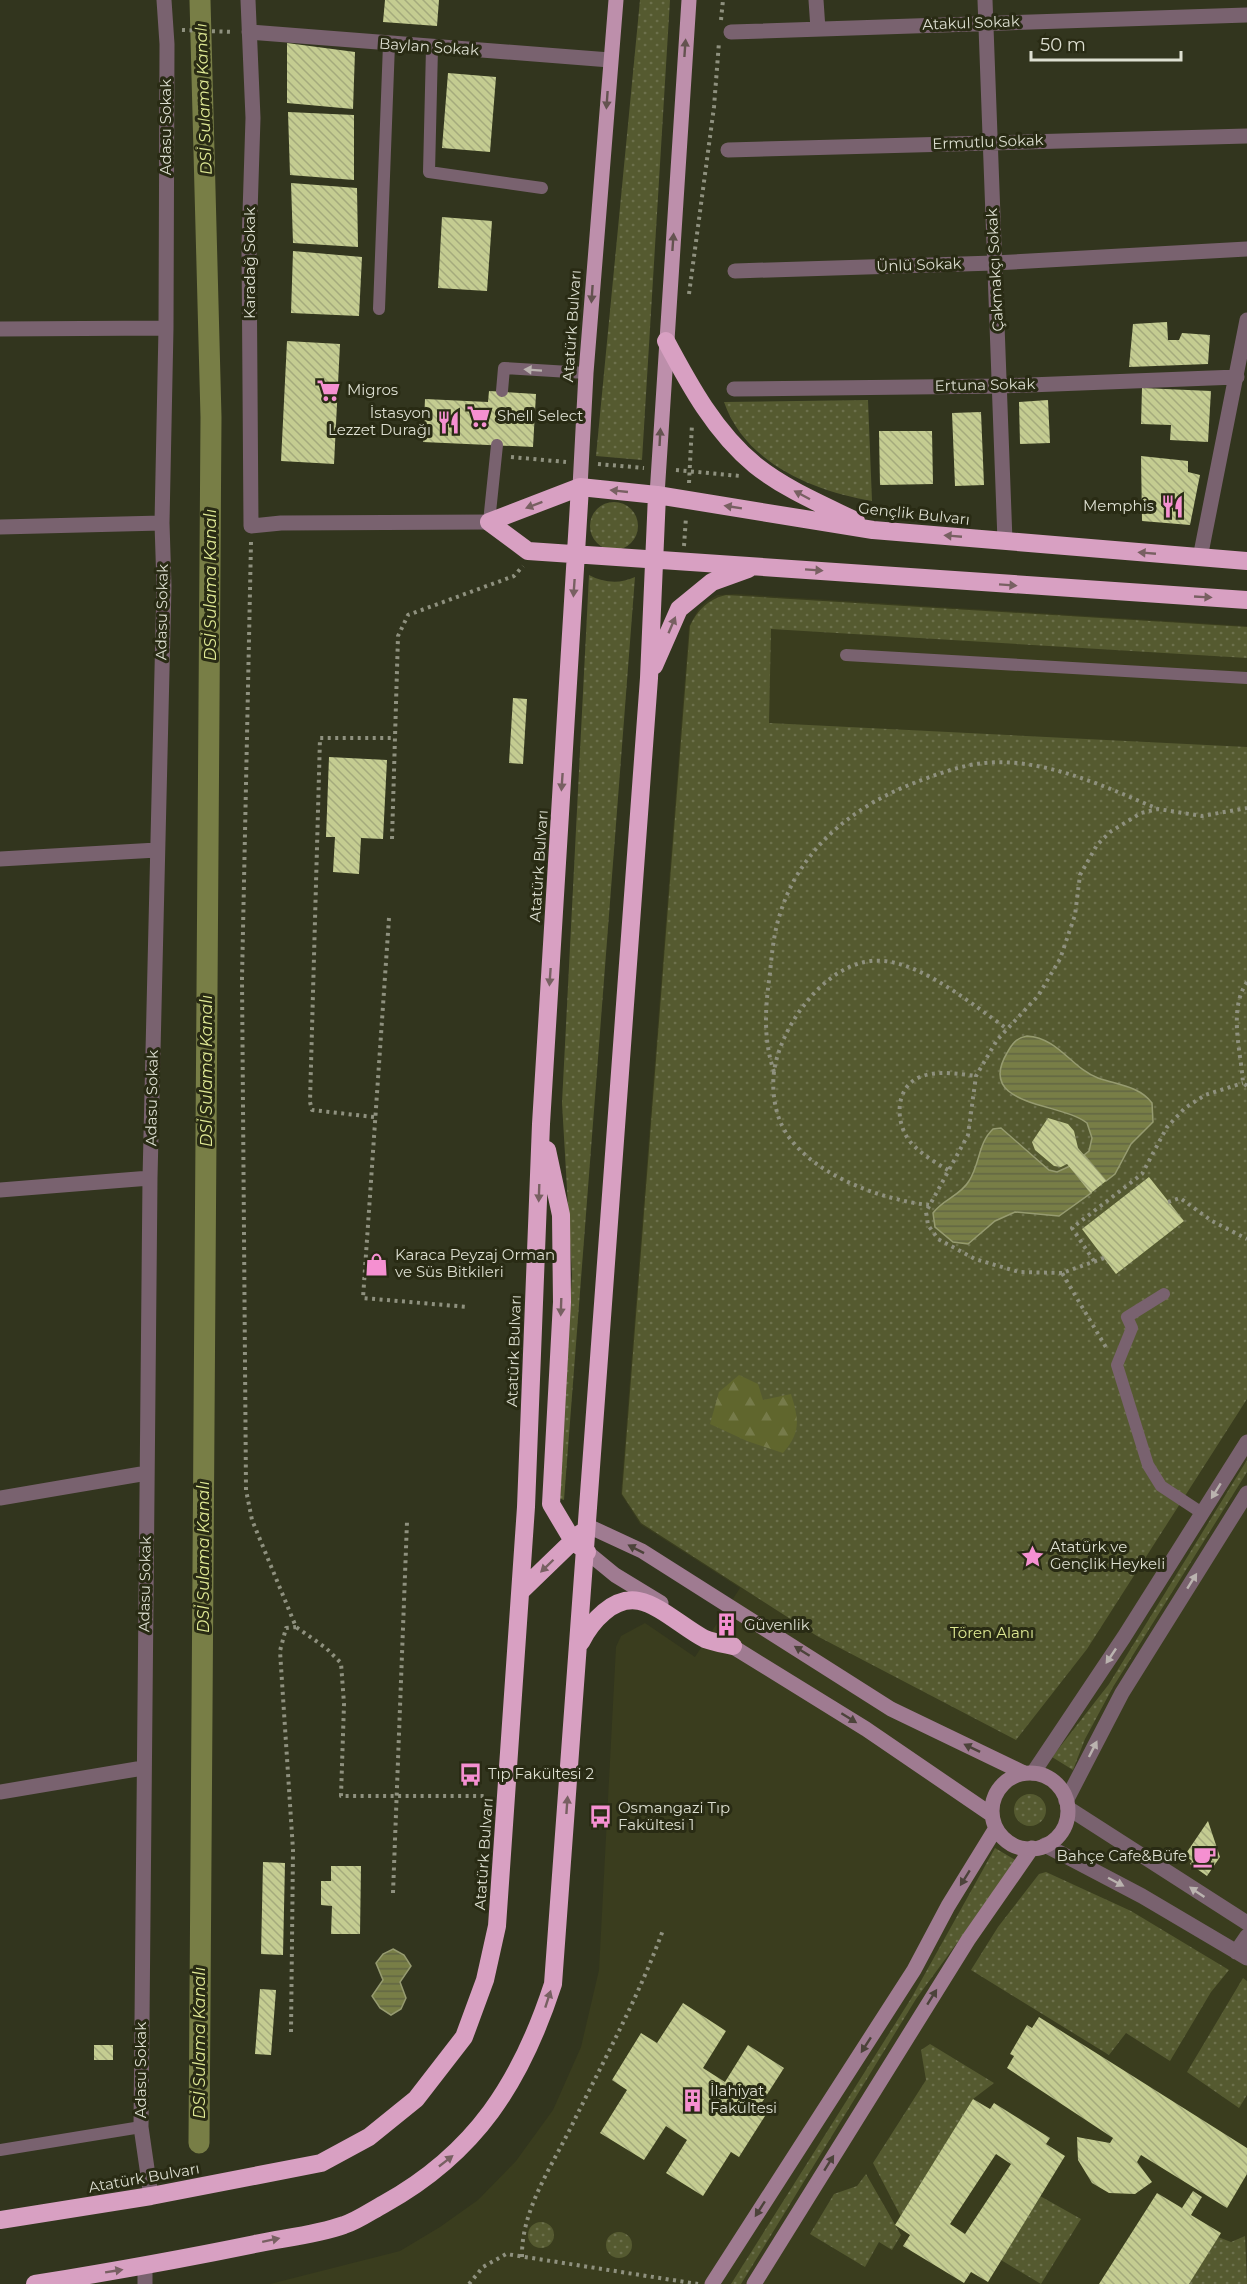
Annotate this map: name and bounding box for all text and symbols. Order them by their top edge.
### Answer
street label: Atakul Sokak [922,11,1020,34]
water label: DSİ Sulama Kanalı [191,23,216,175]
scale bar [1031,24,1181,62]
street label: Baylan Sokak [378,34,480,59]
text: 50 m [1040,34,1086,56]
one-way arrow [681,38,690,57]
street label: Adasu Sokak [156,79,175,175]
one-way arrow [602,91,611,110]
street label: Ermutlu Sokak [932,130,1044,153]
street label: Karadağ Sokak [240,207,259,319]
street label: Çakmakçı Sokak [982,208,1007,332]
one-way arrow [668,233,677,252]
street label: Ünlü Sokak [876,254,962,275]
street label: Atatürk Bulvarı [558,269,585,383]
one-way arrow [587,285,597,304]
one-way arrow [524,365,543,374]
street label: Ertuna Sokak [935,374,1035,395]
supermarket icon: Migros [316,377,342,403]
place label: Migros [347,380,398,399]
place label: İstasyon Lezzet Durağı [328,403,431,439]
supermarket icon: Shell Select [466,403,492,429]
place label: Shell Select [497,406,583,425]
restaurant icon: İstasyon Lezzet Durağı [436,409,462,435]
one-way arrow [656,427,665,446]
one-way arrow [609,486,628,496]
one-way arrow [794,490,811,499]
restaurant icon: Memphis [1159,493,1185,519]
place label: Memphis [1083,496,1154,515]
street label: Gençlik Bulvarı [857,498,971,529]
one-way arrow [525,500,543,510]
one-way arrow [723,502,742,511]
water label: DSİ Sulama Kanalı [201,509,220,661]
one-way arrow [943,531,962,541]
one-way arrow [1137,548,1156,558]
street label: Adasu Sokak [151,564,172,660]
one-way arrow [804,565,823,575]
one-way arrow [570,578,579,597]
one-way arrow [999,580,1018,589]
one-way arrow [1193,593,1212,602]
one-way arrow [667,615,677,633]
one-way arrow [558,773,567,792]
street label: Atatürk Bulvarı [525,809,552,923]
one-way arrow [546,968,555,987]
water label: DSİ Sulama Kanalı [197,995,216,1147]
street label: Adasu Sokak [141,1050,162,1146]
one-way arrow [534,1183,543,1202]
place label: Karaca Peyzaj Orman ve Süs Bitkileri [395,1245,555,1281]
shop icon: Karaca Peyzaj Orman ve Süs Bitkileri [364,1251,390,1277]
street label: Atatürk Bulvarı [502,1295,525,1407]
one-way arrow [557,1297,566,1316]
water label: DSİ Sulama Kanalı [194,1481,213,1633]
one-way arrow [1210,1483,1221,1500]
street label: Adasu Sokak [134,1536,155,1632]
place label: Atatürk ve Gençlik Heykeli [1050,1537,1165,1573]
place icon: Atatürk ve Gençlik Heykeli [1019,1543,1045,1569]
one-way arrow [628,1544,645,1554]
one-way arrow [540,1558,554,1572]
one-way arrow [1187,1573,1198,1589]
building icon: Güvenlik [713,1612,739,1638]
place label: Güvenlik [744,1615,810,1634]
park label: Tören Alanı [950,1623,1034,1642]
one-way arrow [794,1646,811,1657]
one-way arrow [1106,1648,1117,1664]
one-way arrow [841,1712,857,1723]
one-way arrow [1088,1740,1098,1757]
one-way arrow [963,1743,980,1752]
bus stop icon: Tıp Fakültesi 2 [457,1761,483,1787]
place label: Tıp Fakültesi 2 [488,1764,594,1783]
one-way arrow [562,1795,572,1814]
street label: Atatürk Bulvarı [470,1797,497,1911]
place label: Osmangazi Tıp Fakültesi 1 [618,1798,730,1834]
bus stop icon: Osmangazi Tıp Fakültesi 1 [587,1804,613,1830]
cafe icon: Bahçe Cafe&Büfe [1192,1843,1218,1869]
place label: Bahçe Cafe&Büfe [1057,1846,1187,1865]
one-way arrow [960,1869,971,1886]
one-way arrow [1108,1877,1125,1887]
one-way arrow [1190,1886,1206,1898]
water label: DSİ Sulama Kanalı [190,1967,209,2119]
one-way arrow [544,1990,554,2008]
one-way arrow [926,1990,938,2006]
street label: Adasu Sokak [131,2022,150,2118]
one-way arrow [860,2037,871,2053]
place label: İlahiyat Fakültesi [710,2081,777,2117]
building icon: İlahiyat Fakültesi [679,2087,705,2113]
one-way arrow [438,2155,454,2168]
one-way arrow [823,2155,834,2171]
street label: Atatürk Bulvarı [87,2158,201,2197]
one-way arrow [755,2201,766,2217]
one-way arrow [262,2235,281,2244]
one-way arrow [105,2266,124,2275]

